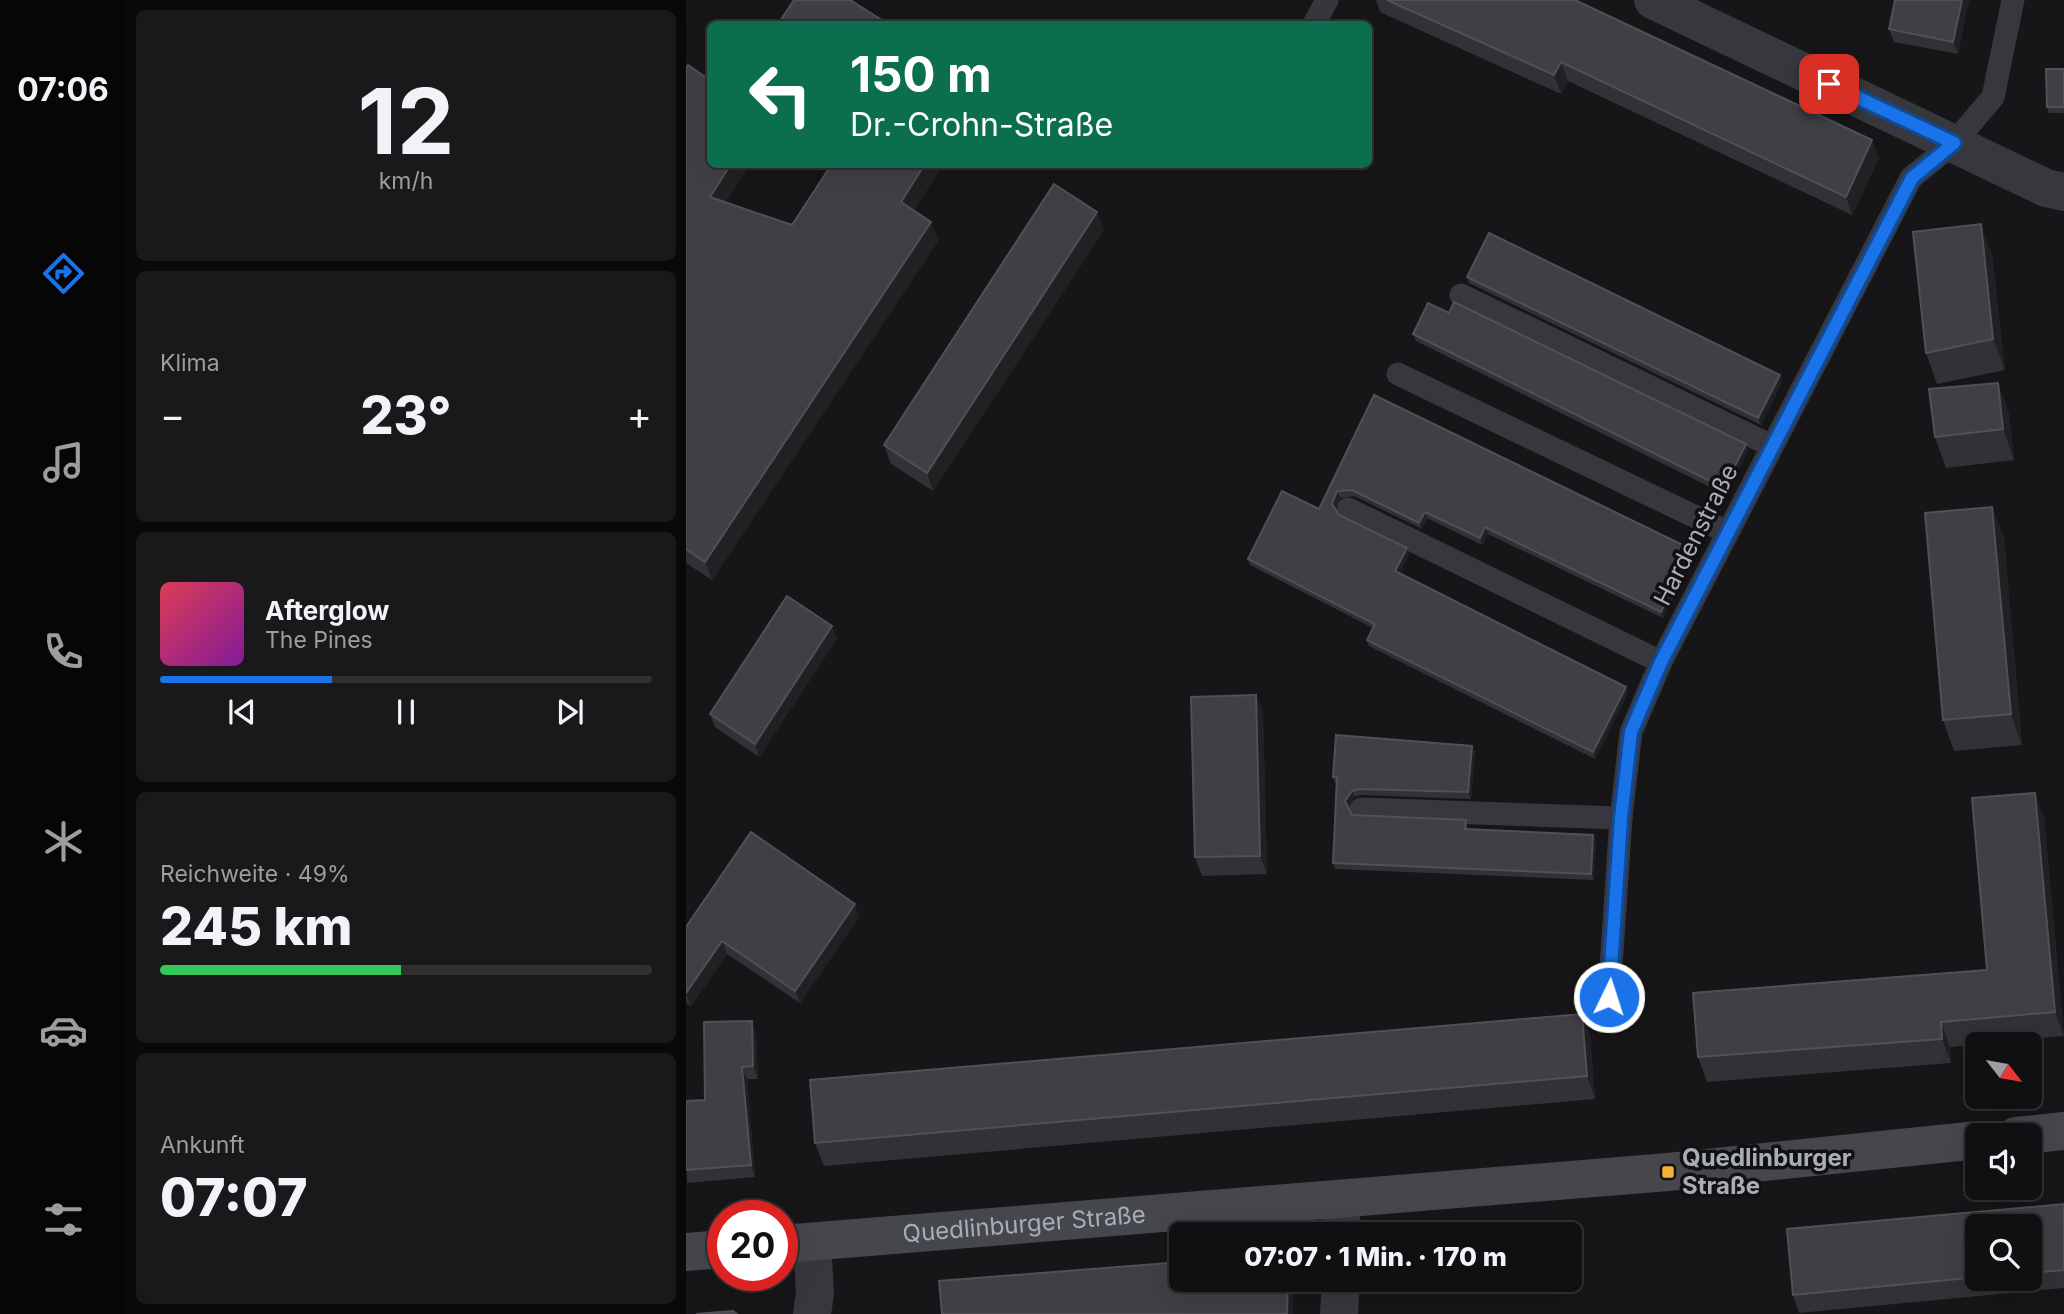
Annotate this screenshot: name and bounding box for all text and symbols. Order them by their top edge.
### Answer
text: 150 m [850,45,992,104]
icon: left [735,49,826,140]
pin [1799,54,1859,114]
icon: arrive [1810,65,1848,103]
text: 12 [358,66,454,176]
text: 07:06 [17,70,109,109]
text: Dr.-Crohn-Straße [850,105,1113,144]
text: km/h [379,167,433,195]
icon: directions [39,249,88,298]
text: Klima [160,349,220,377]
text: 23° [360,384,452,447]
text: − [160,392,185,438]
text: + [627,392,652,438]
icon: music [39,438,88,487]
street label: Hardenstraße [1648,459,1744,610]
text: Afterglow [265,595,389,626]
text: The Pines [265,626,373,654]
icon: phone [39,627,88,676]
icon: previous [223,693,261,731]
icon: pause [387,693,425,731]
icon: next [551,693,589,731]
icon: climate [39,817,88,866]
text: Reichweite · 49% [160,860,350,888]
text: 245 km [160,895,352,958]
position arrow [1572,960,1646,1034]
icon: car [39,1006,88,1055]
north arrow [1965,1032,2042,1110]
map controls [1965,1032,2042,1291]
button: sound [1965,1123,2042,1200]
text: Ankunft [160,1131,245,1159]
place label: Quedlinburger Straße [1682,1143,1852,1200]
marker: Quedlinburger Straße [1660,1164,1676,1180]
text: 07:07 [160,1166,308,1229]
icon: filters [39,1195,88,1244]
street label: Quedlinburger Straße [902,1199,1147,1248]
speed limit sign: 20 [707,1200,798,1291]
button: search [1965,1214,2042,1291]
text: 07:07 · 1 Min. · 170 m [1244,1241,1507,1272]

